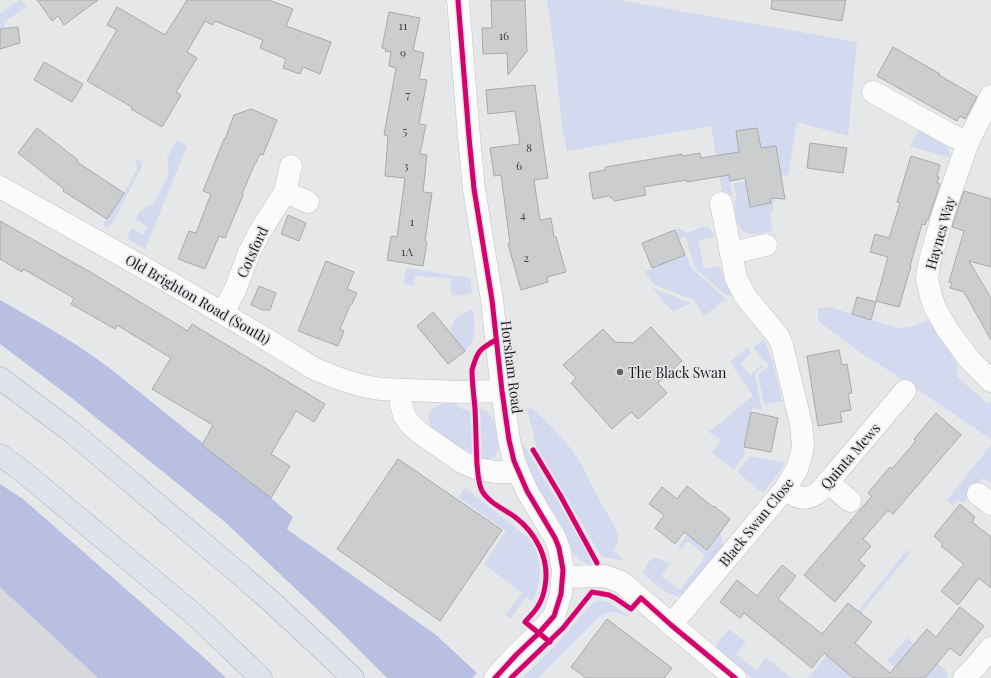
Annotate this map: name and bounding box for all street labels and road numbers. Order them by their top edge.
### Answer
street label: Haynes Way [921,194,959,272]
street label: Cotsford [232,223,272,281]
street label: Old Brighton Road (South) [122,250,274,348]
street label: Horsham Road [497,319,527,415]
street label: Quinta Mews [816,419,884,493]
street label: Black Swan Close [714,474,798,570]

